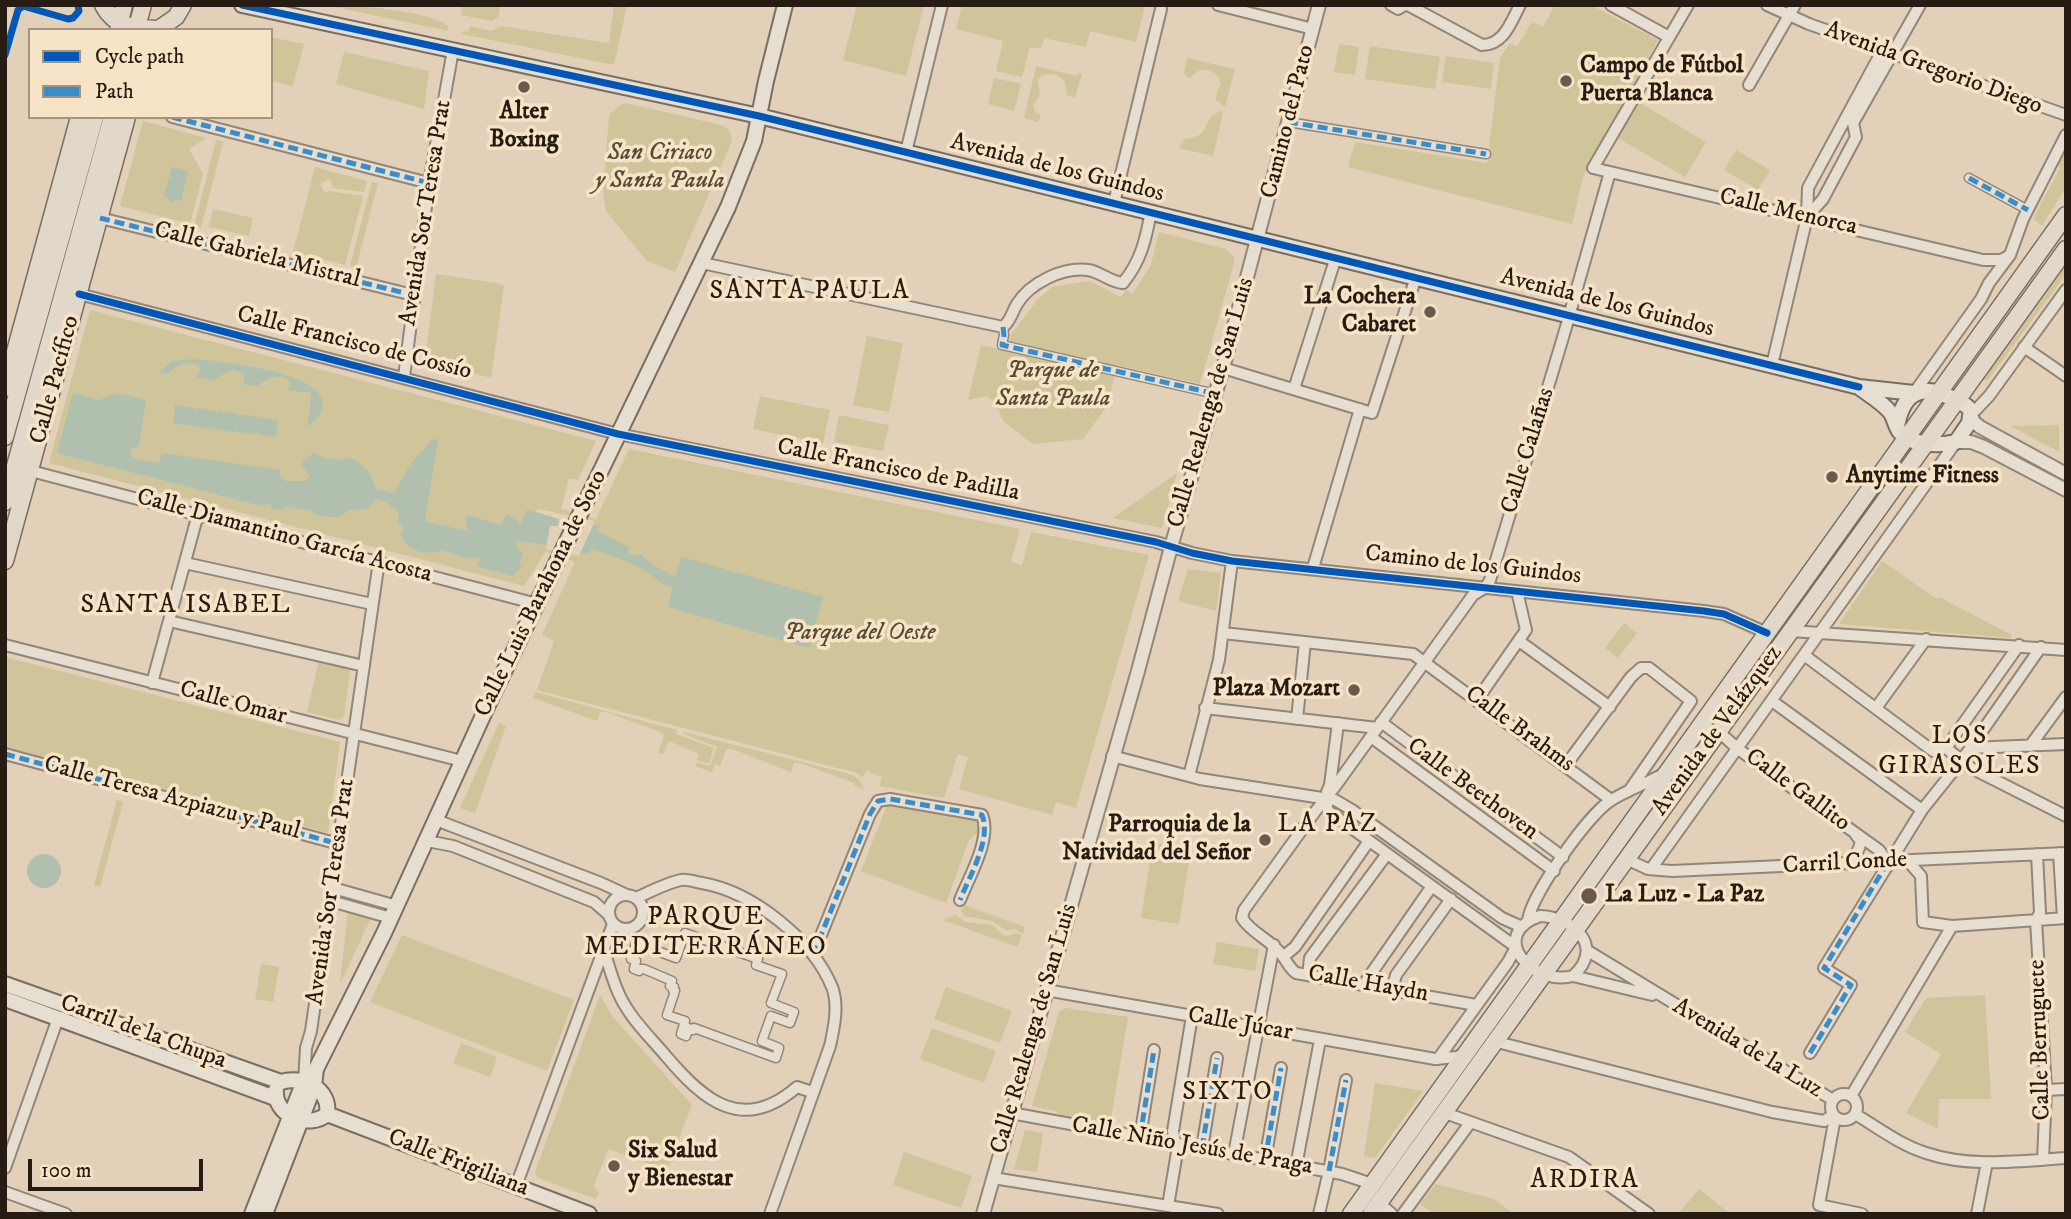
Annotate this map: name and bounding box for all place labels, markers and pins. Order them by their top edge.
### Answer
place label: Campo de Fútbol Puerta Blanca [1580,53,1743,109]
marker: Campo de Fútbol Puerta Blanca [1558,73,1574,89]
marker: Alter Boxing [516,79,532,95]
place label: Alter Boxing [489,99,559,155]
place label: La Cochera Cabaret [1304,284,1416,340]
marker: La Cochera Cabaret [1422,304,1438,320]
place label: Anytime Fitness [1846,463,1999,491]
marker: Anytime Fitness [1824,469,1840,485]
place label: Plaza Mozart [1213,676,1340,704]
marker: Plaza Mozart [1346,682,1362,698]
place label: Parroquia de la Natividad del Señor [1062,812,1251,868]
marker: Parroquia de la Natividad del Señor [1257,832,1273,848]
place label: La Luz - La Paz [1605,882,1764,910]
marker: La Luz - La Paz [1579,886,1599,906]
place label: Six Salud y Bienestar [628,1138,733,1194]
marker: Six Salud y Bienestar [606,1158,622,1174]

